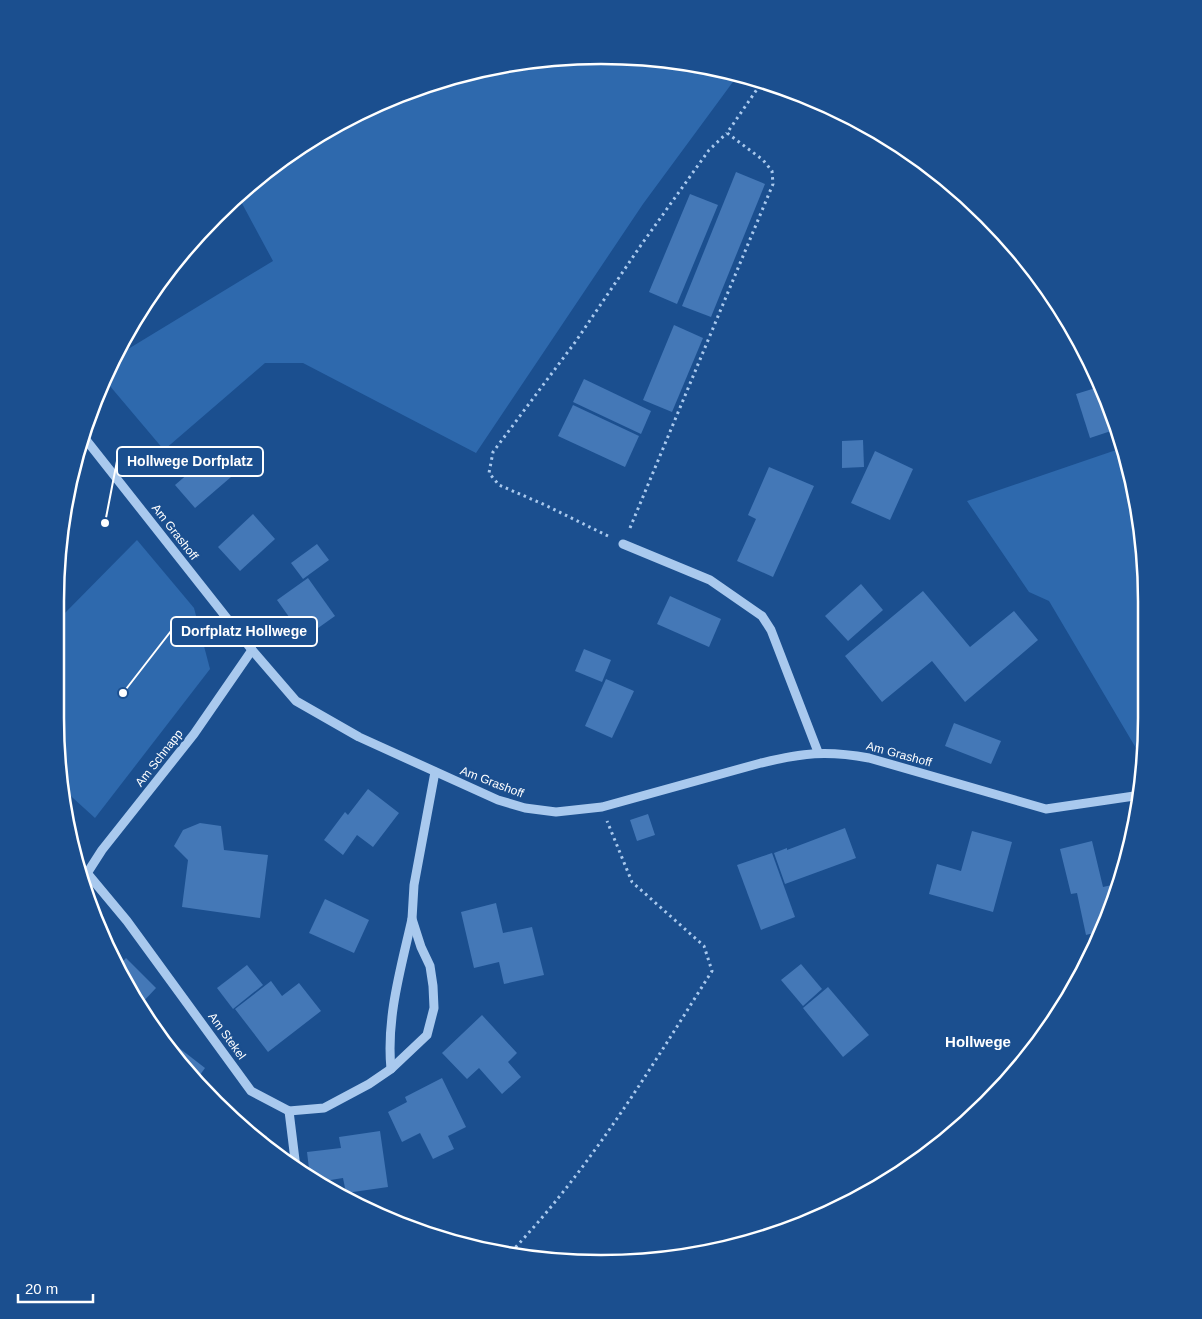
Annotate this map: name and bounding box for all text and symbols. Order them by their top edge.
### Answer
callout: Hollwege Dorfplatz [117,447,263,476]
text: Hollwege Dorfplatz [127,453,253,469]
street label: Am Grashoff [149,501,202,563]
callout: Dorfplatz Hollwege [171,617,317,646]
text: Dorfplatz Hollwege [181,623,307,639]
street label: Am Schnapp [132,726,186,789]
street label: Am Grashoff [865,739,934,770]
street label: Am Grashoff [458,763,526,801]
street label: Am Stekel [205,1010,249,1062]
district label: Hollwege [945,1033,1011,1050]
scale bar [18,1272,92,1304]
text: 20 m [25,1280,58,1297]

